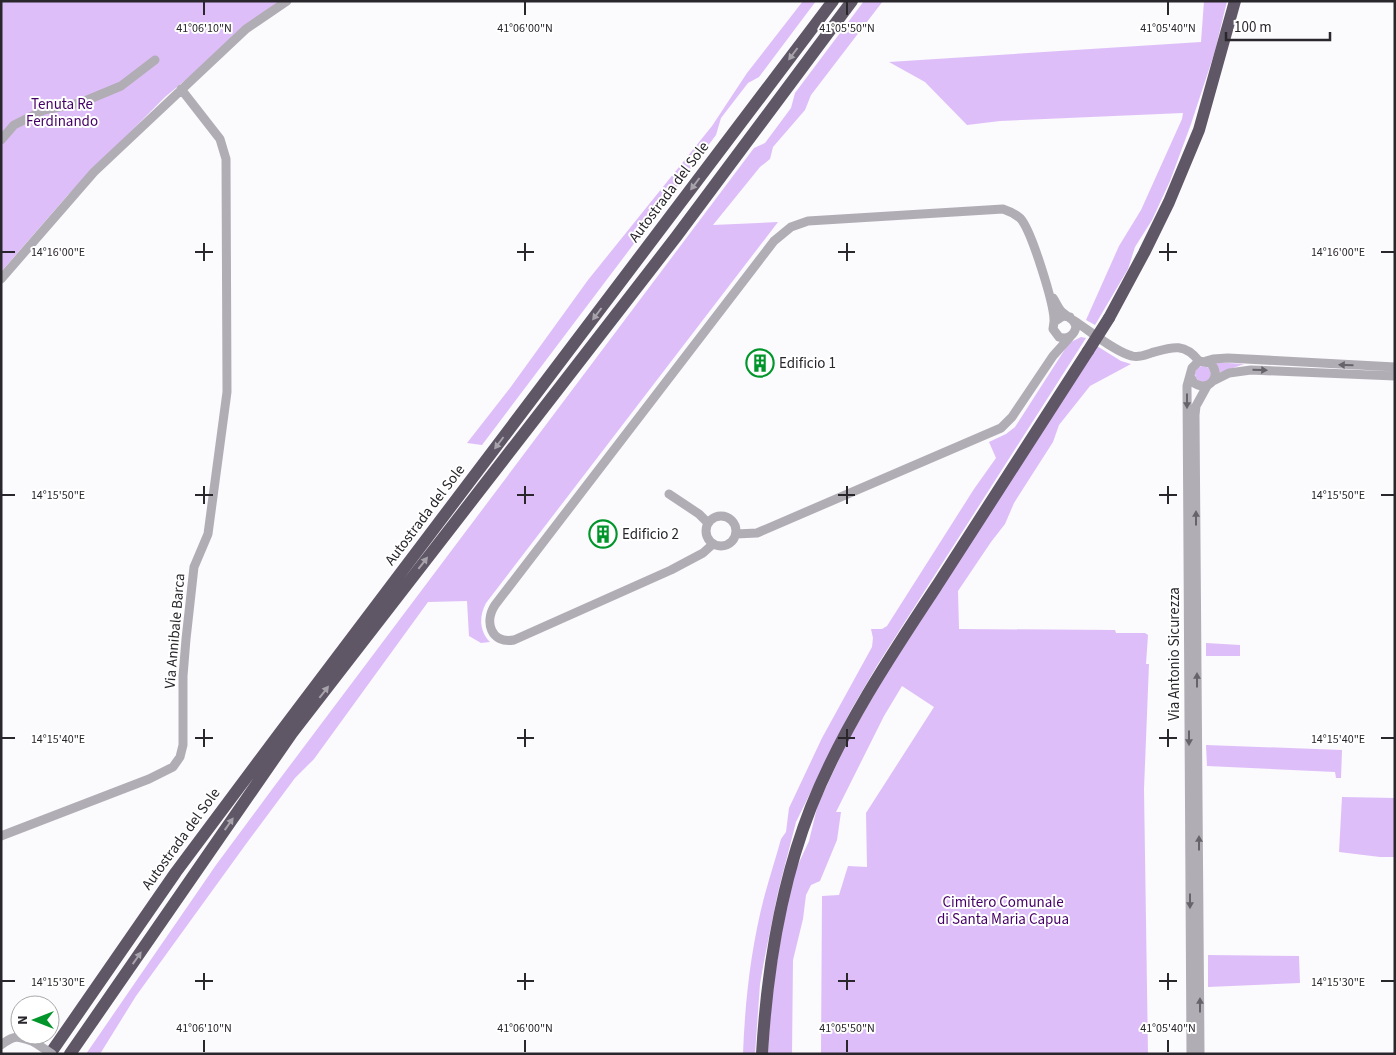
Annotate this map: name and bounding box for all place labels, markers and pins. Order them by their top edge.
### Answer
building icon: Edificio 1 [745,348,775,378]
place label: Edificio 1 [779,353,836,374]
building icon: Edificio 2 [588,519,618,549]
place label: Edificio 2 [622,524,679,545]

